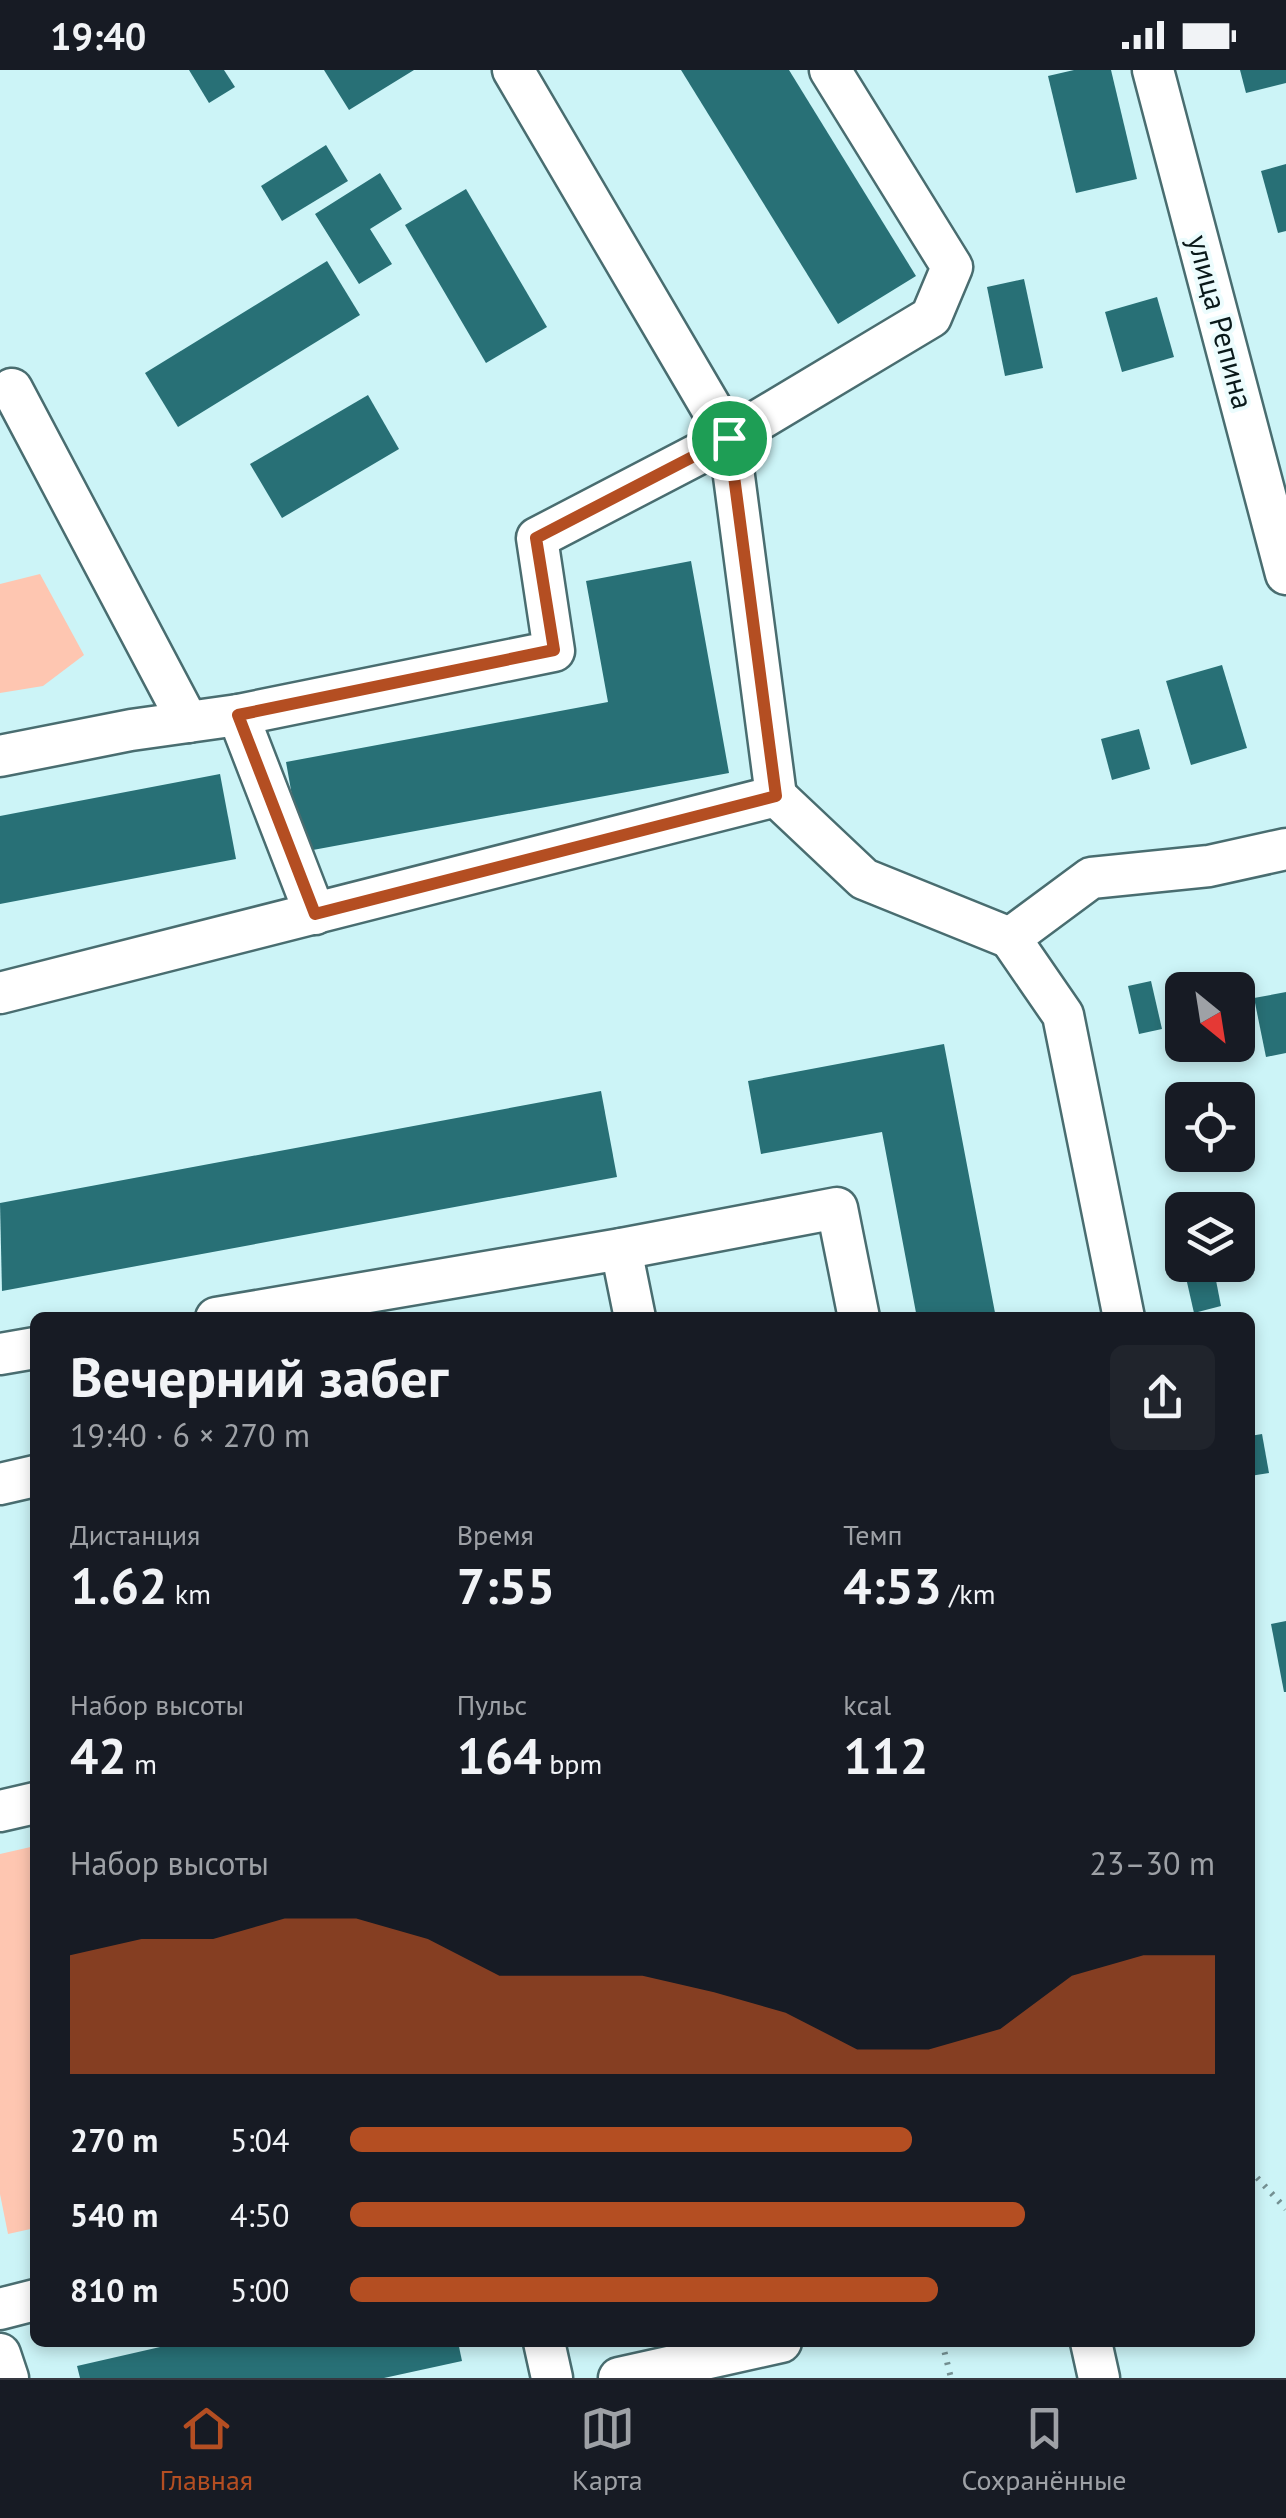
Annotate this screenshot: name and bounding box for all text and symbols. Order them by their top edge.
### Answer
text: 19:40 [50,11,146,60]
street label: улица Репина [1179,230,1263,413]
pin [687,396,772,481]
icon: arrive [702,411,757,466]
north arrow [1165,972,1255,1062]
map controls [1165,972,1255,1282]
button: locate [1165,1082,1255,1172]
button: layers [1165,1192,1255,1282]
text: Вечерний забег [70,1341,448,1412]
button: share [1110,1345,1215,1450]
text: 19:40 · 6 × 270 m [70,1414,310,1456]
text: Дистанция [70,1516,200,1553]
text: Время [457,1516,534,1553]
text: Темп [843,1516,903,1553]
text: 1.62 [70,1553,167,1618]
text: 7:55 [457,1553,555,1618]
text: 4:53 [843,1553,942,1618]
text: km [167,1575,211,1612]
text: /km [942,1575,995,1612]
text: Набор высоты [70,1686,244,1723]
text: Пульс [457,1686,527,1723]
text: kcal [843,1686,891,1723]
text: 42 [70,1723,127,1788]
text: 164 [457,1723,542,1788]
text: 112 [843,1723,928,1788]
text: m [127,1745,157,1782]
text: bpm [542,1745,602,1782]
text: Набор высоты [70,1842,269,1884]
text: 23–30 m [1090,1842,1215,1884]
text: 270 m [70,2119,158,2161]
text: 5:04 [230,2119,289,2161]
text: 540 m [70,2194,158,2236]
text: 4:50 [230,2194,289,2236]
text: 810 m [70,2269,158,2311]
text: 5:00 [230,2269,289,2311]
tab: Главная [159,2401,253,2498]
tab: Карта [572,2401,643,2498]
tab: Сохранённые [961,2401,1127,2498]

